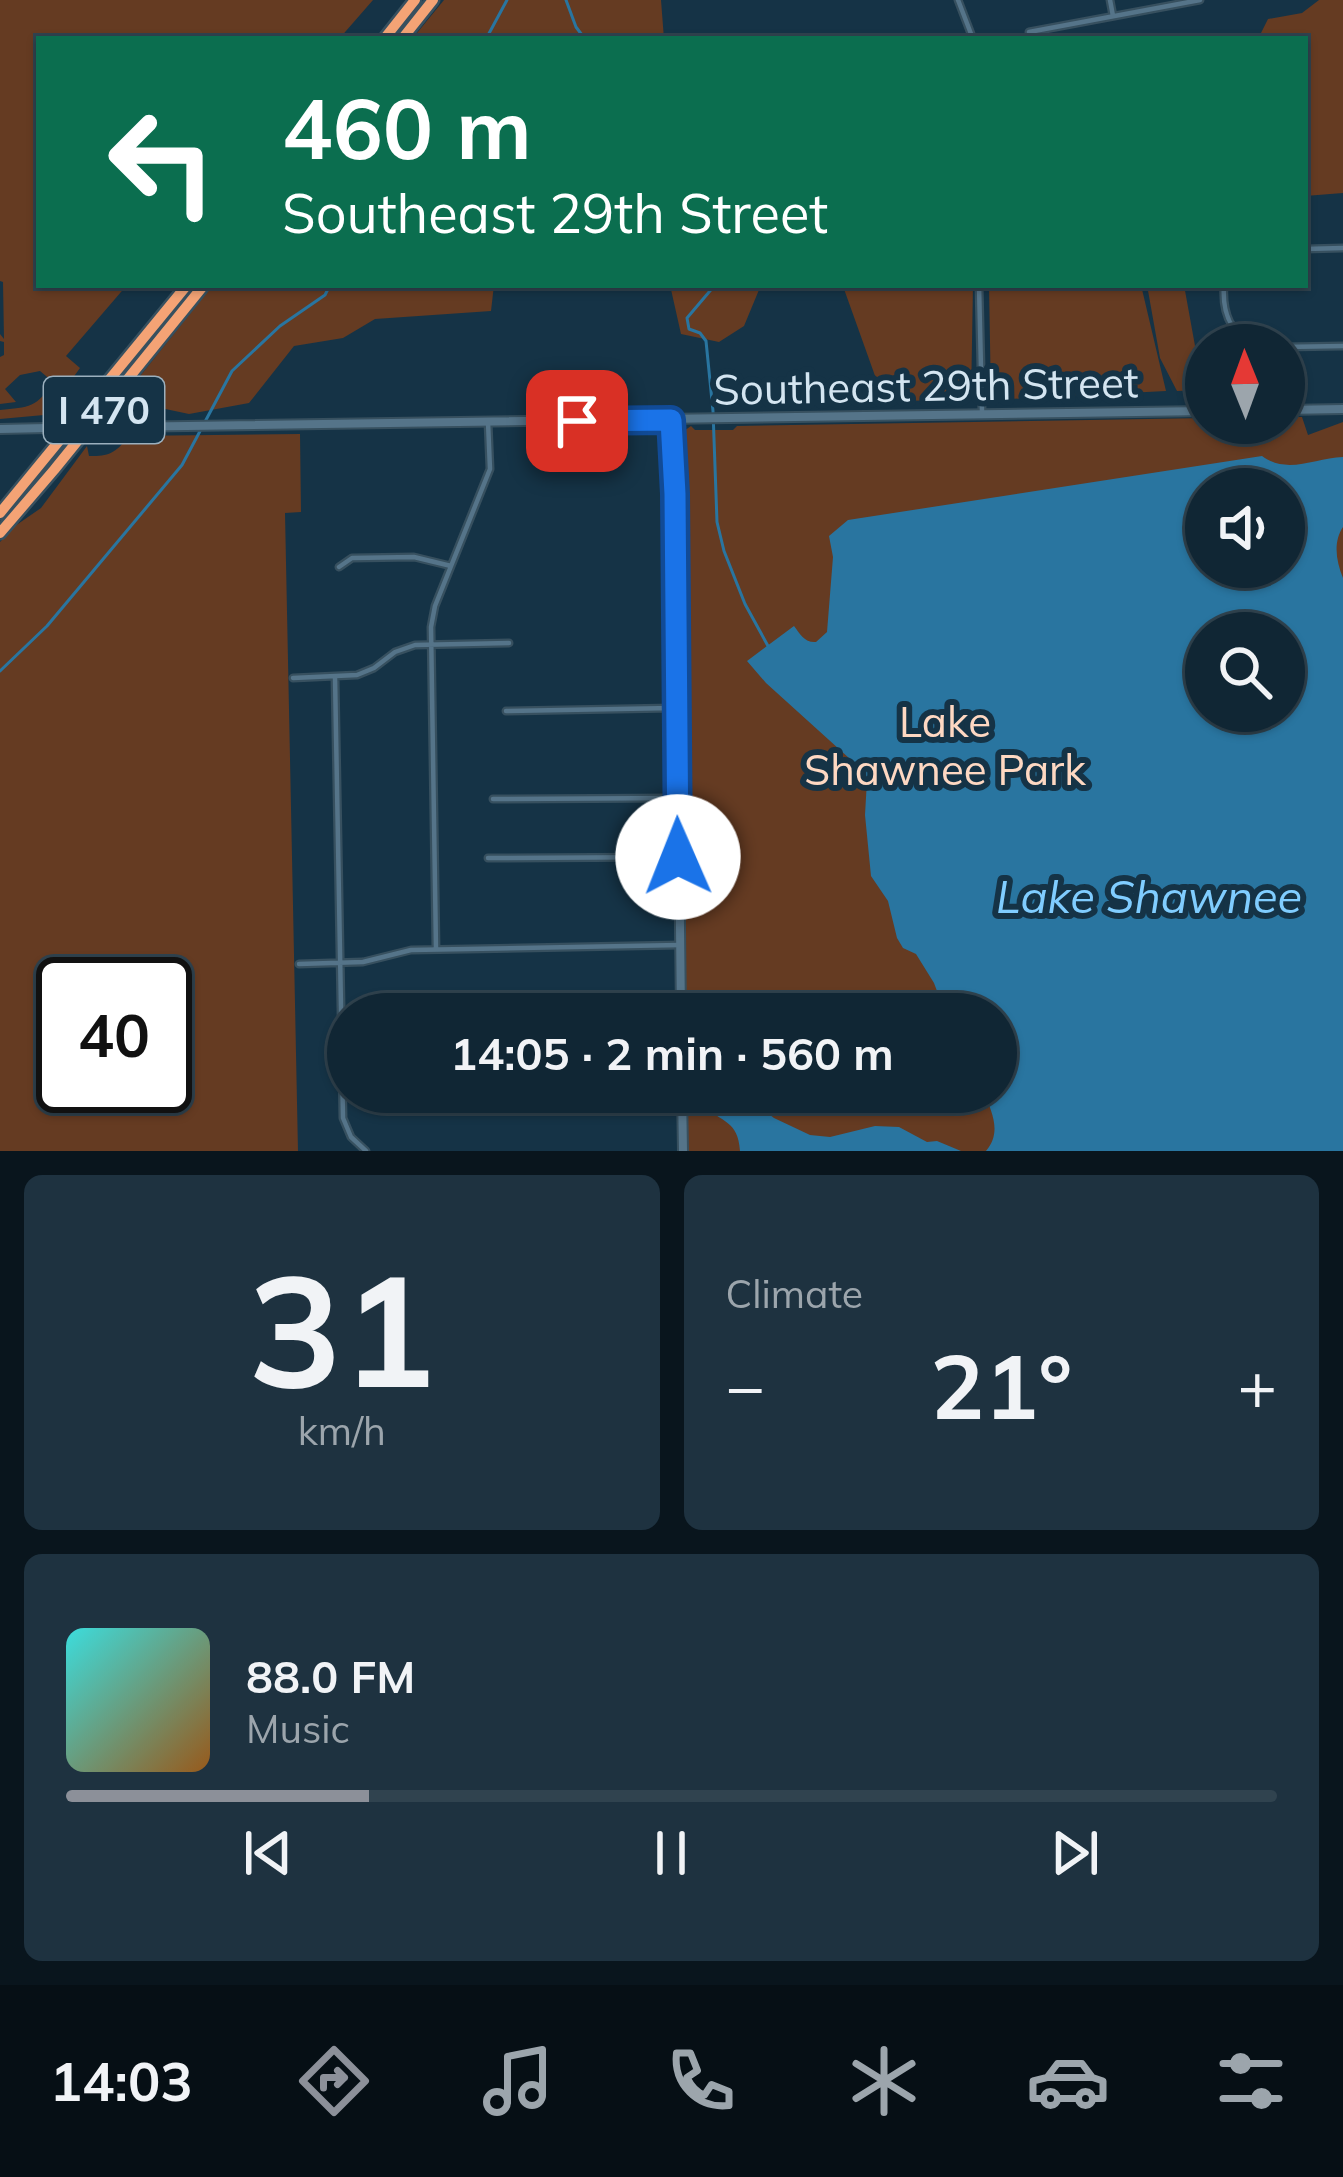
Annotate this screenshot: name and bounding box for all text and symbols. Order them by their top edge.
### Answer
text: 460 m [282,75,532,180]
icon: left [84,84,240,240]
text: Southeast 29th Street [282,179,828,247]
north arrow [1185,324,1305,444]
map controls [1185,324,1305,732]
street label: Southeast 29th Street [713,355,1139,416]
pin [526,370,628,472]
road number: I 470 [44,377,164,443]
icon: arrive [544,388,610,454]
button: sound [1185,468,1305,588]
button: search [1185,612,1305,732]
park label: Lake Shawnee Park [804,695,1086,796]
position arrow [615,794,741,920]
water label: Lake Shawnee [996,868,1302,924]
speed limit sign: 40 [36,957,192,1113]
text: 14:05 · 2 min · 560 m [450,1025,894,1081]
text: 31 [248,1230,435,1426]
text: Climate [726,1269,863,1318]
text: 21° [930,1329,1072,1442]
text: − [726,1344,765,1427]
text: + [1237,1344,1277,1427]
text: km/h [298,1406,386,1455]
text: 88.0 FM [246,1648,415,1704]
text: Music [246,1704,350,1753]
icon: previous [235,1820,301,1886]
icon: pause [638,1820,704,1886]
icon: next [1042,1820,1108,1886]
icon: directions [292,2039,376,2123]
icon: music [476,2039,560,2123]
icon: phone [659,2039,743,2123]
icon: climate [842,2039,926,2123]
icon: car [1026,2039,1110,2123]
icon: filters [1209,2039,1293,2123]
text: 14:03 [50,2047,193,2115]

